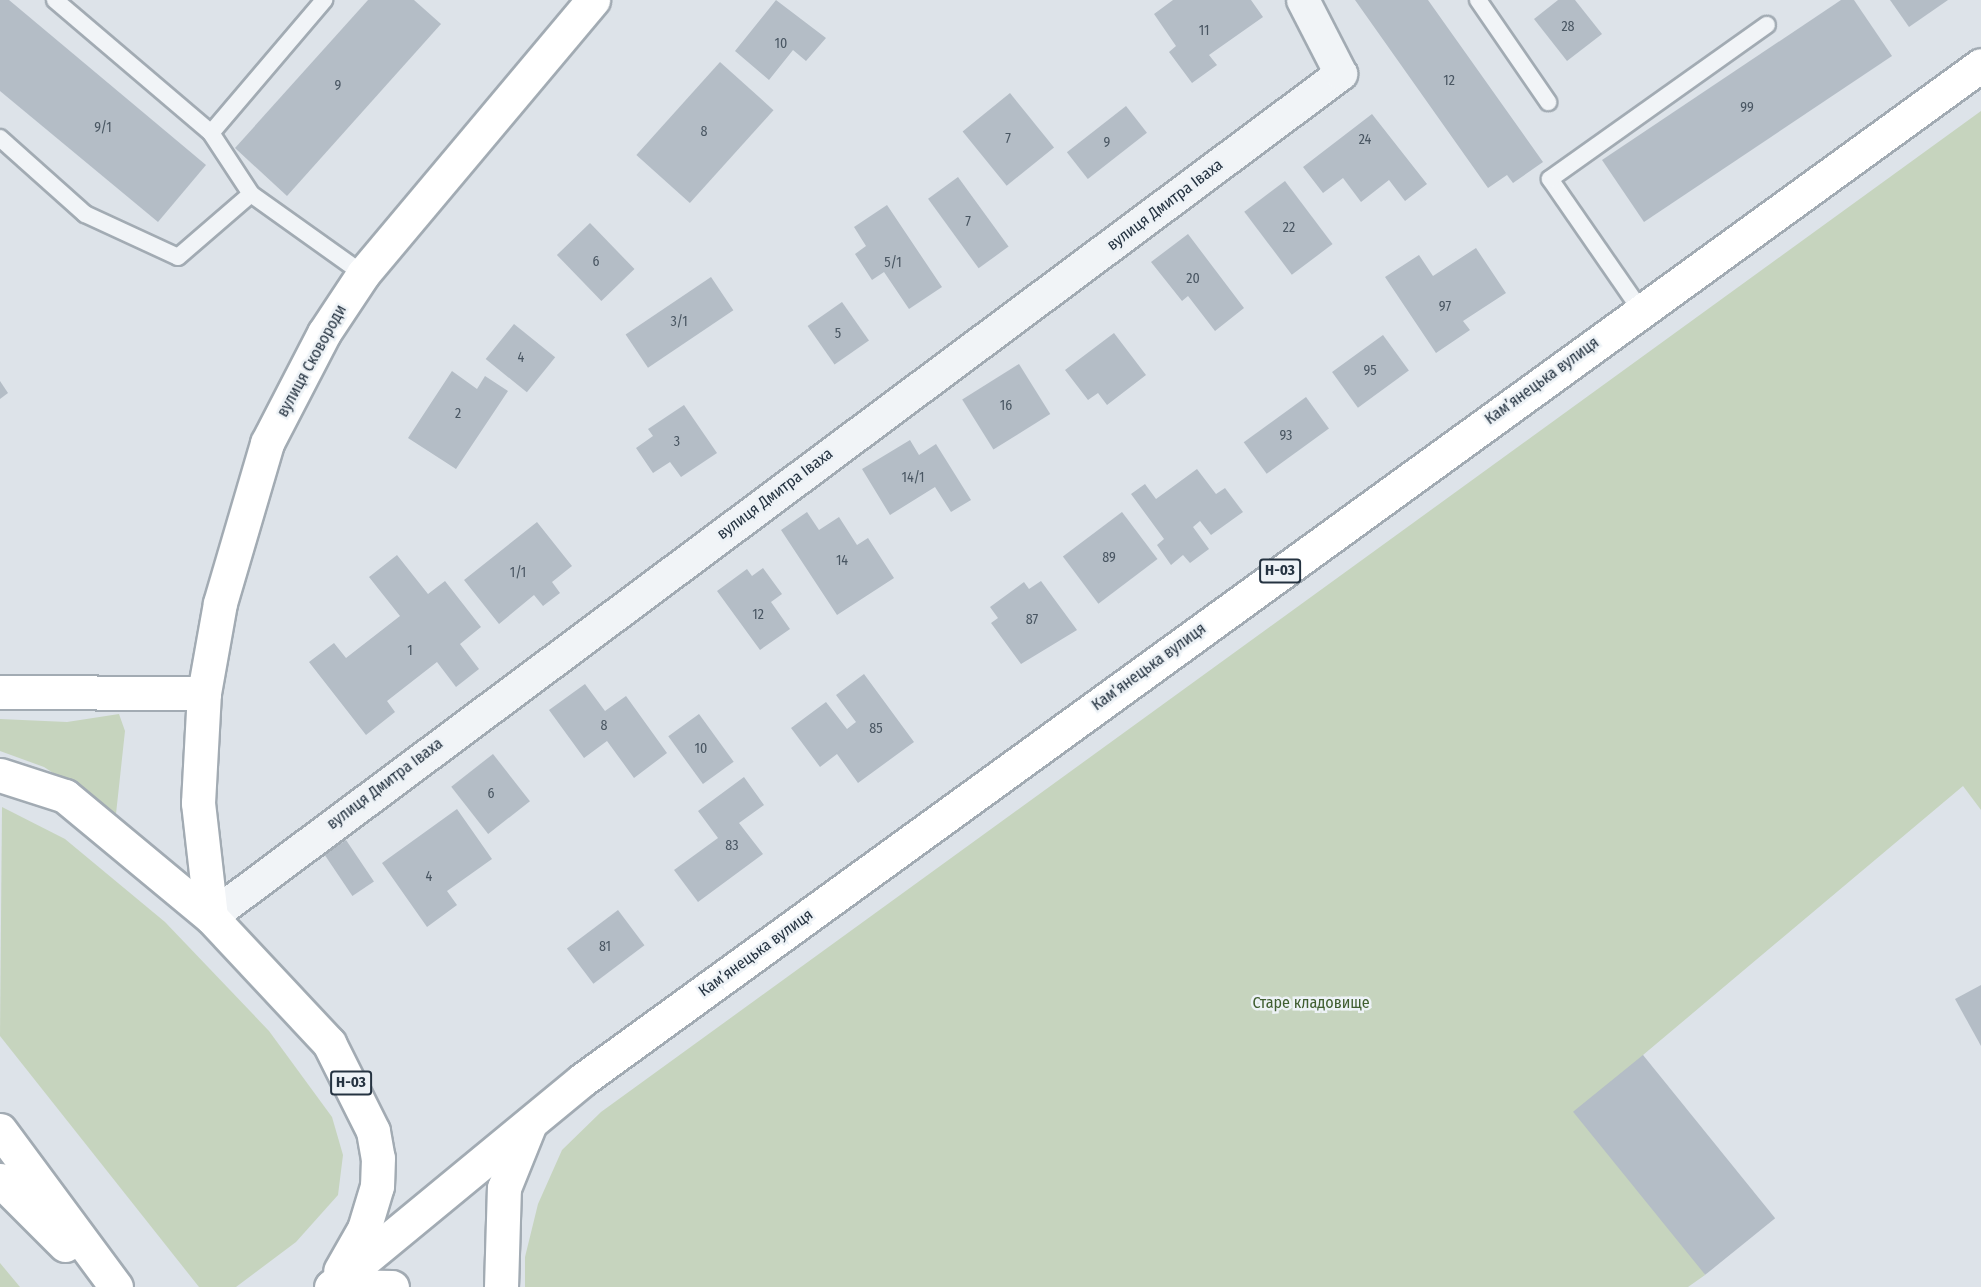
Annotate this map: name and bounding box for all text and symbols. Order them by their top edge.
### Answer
house number: 28 [1561,19,1575,35]
house number: 11 [1199,23,1209,39]
house number: 10 [775,36,787,52]
house number: 12 [1443,73,1455,89]
house number: 9 [335,78,341,94]
house number: 99 [1740,100,1754,116]
house number: 9/1 [94,120,112,136]
house number: 8 [701,124,707,140]
house number: 7 [1005,131,1011,147]
house number: 24 [1359,132,1371,148]
house number: 9 [1104,135,1110,151]
street label: вулиця Дмитра Іваха [1103,155,1227,255]
house number: 7 [965,214,971,230]
house number: 22 [1283,220,1295,236]
house number: 6 [593,254,599,270]
house number: 5/1 [884,255,902,271]
house number: 20 [1186,271,1200,287]
house number: 97 [1439,299,1451,315]
street label: вулиця Сковороди [273,302,351,420]
house number: 3/1 [670,314,688,330]
house number: 5 [835,326,841,342]
street label: Камʼянецька вулиця [1481,333,1603,429]
house number: 4 [518,350,524,366]
house number: 95 [1363,363,1377,379]
house number: 16 [1000,398,1012,414]
house number: 2 [455,406,461,422]
house number: 93 [1280,428,1292,444]
house number: 3 [674,434,680,450]
street label: вулиця Дмитра Іваха [713,444,837,544]
house number: 14/1 [901,470,925,486]
house number: 89 [1102,550,1116,566]
house number: 14 [836,553,848,569]
road number: Н-03 [1259,559,1301,583]
house number: 1/1 [510,565,526,581]
house number: 12 [752,607,764,623]
house number: 87 [1026,612,1038,628]
street label: Камʼянецька вулиця [1088,619,1210,715]
house number: 1 [407,643,413,659]
house number: 8 [601,718,607,734]
house number: 85 [869,721,883,737]
street label: вулиця Дмитра Іваха [323,734,447,834]
house number: 10 [695,741,707,757]
house number: 6 [488,786,494,802]
house number: 83 [725,838,739,854]
house number: 4 [426,869,432,885]
street label: Камʼянецька вулиця [695,905,817,1001]
house number: 81 [599,939,611,955]
park label: Старе кладовище [1252,993,1370,1013]
road number: Н-03 [330,1071,372,1095]

